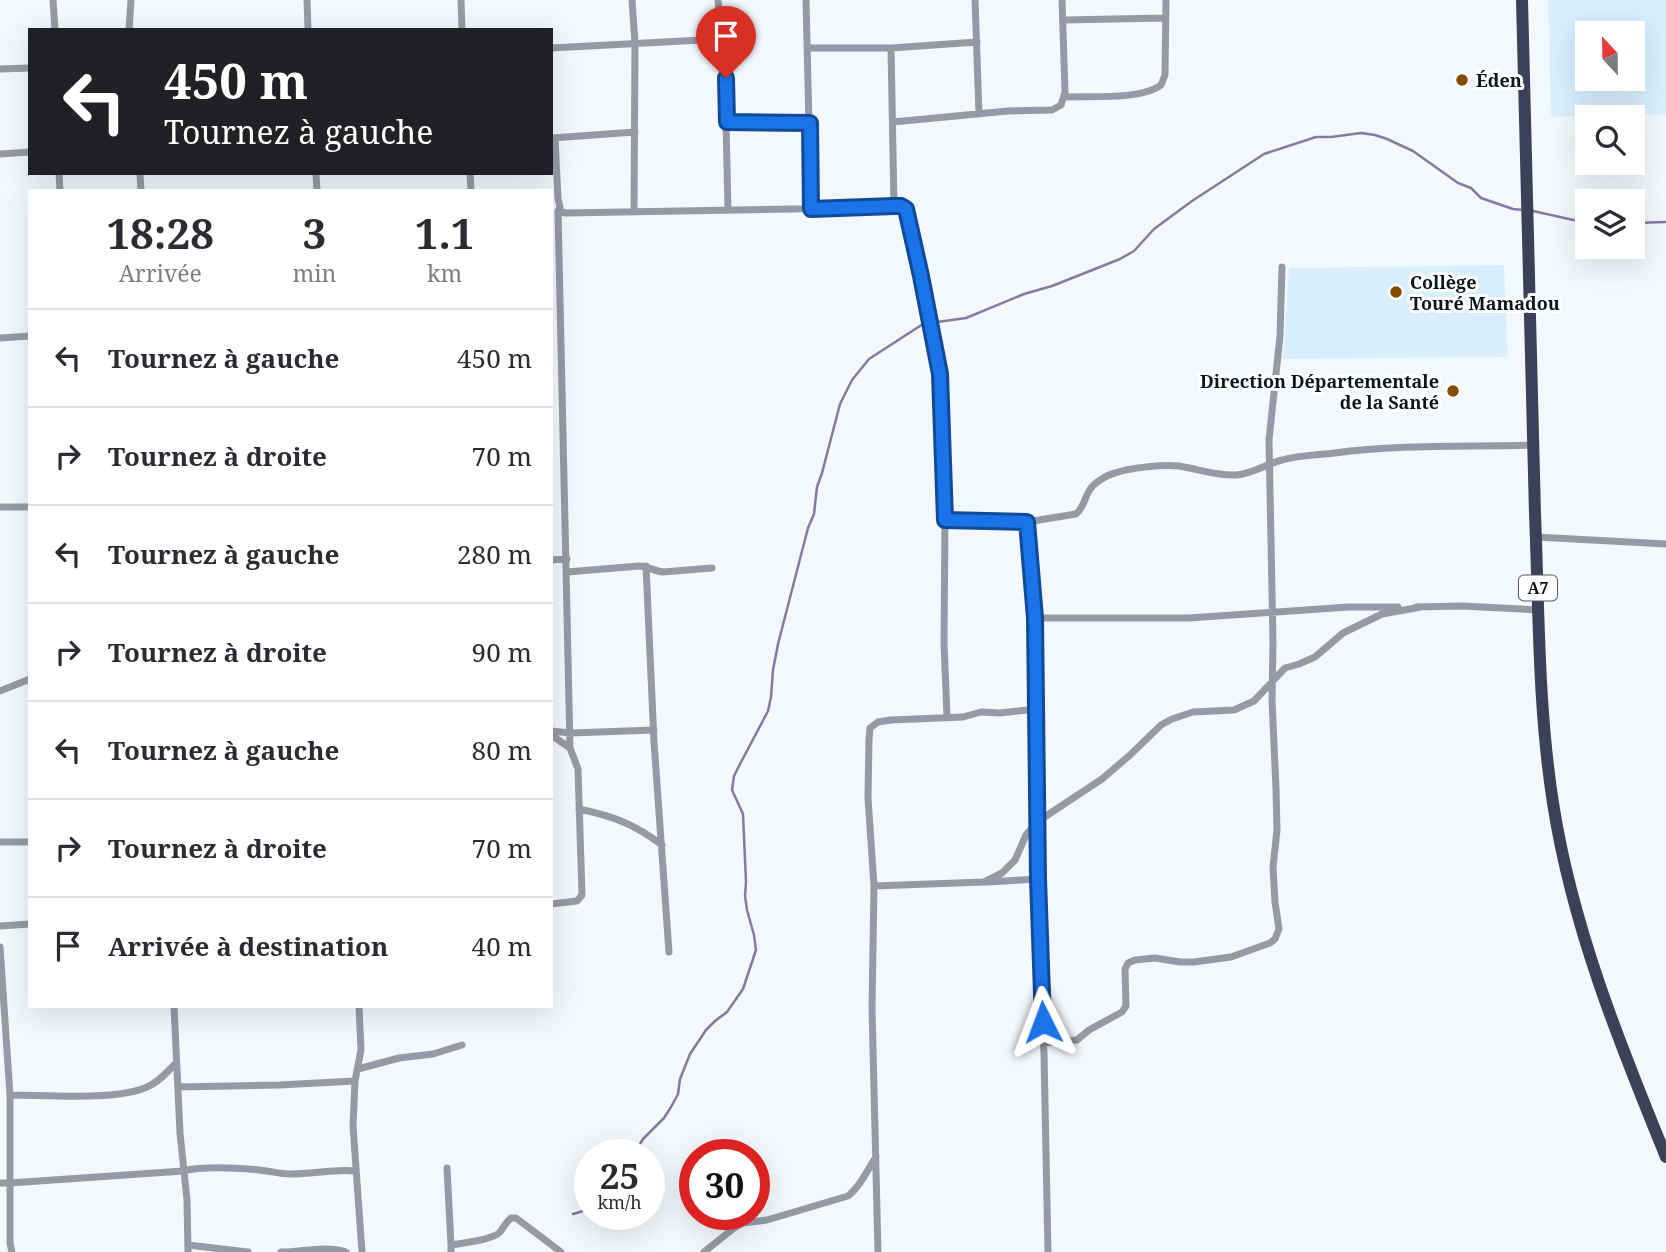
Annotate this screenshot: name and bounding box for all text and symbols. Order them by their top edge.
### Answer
pin [696,6,756,78]
icon: arrive [707,17,745,55]
north arrow [1575,21,1645,91]
map controls [1575,21,1645,259]
text: 450 m [164,47,308,113]
icon: left [49,56,140,147]
place label: Éden [1476,68,1522,92]
marker: Éden [1454,72,1470,88]
button: search [1575,105,1645,175]
text: Tournez à gauche [164,110,433,153]
button: layers [1575,189,1645,259]
text: 18:28 [106,204,214,261]
text: 3 [303,204,326,261]
text: 1.1 [415,204,475,261]
text: Arrivée [119,257,202,289]
text: min [292,257,336,289]
text: km [427,257,462,289]
place label: Collège Touré Mamadou [1410,270,1560,315]
marker: Collège Touré Mamadou [1388,284,1404,300]
icon: left [49,339,87,377]
text: Tournez à gauche [108,340,339,376]
text: 450 m [457,340,532,376]
place label: Direction Départementale de la Santé [1200,369,1439,414]
marker: Direction Départementale de la Santé [1445,383,1461,399]
icon: right [49,437,87,475]
text: Tournez à droite [108,438,327,474]
text: 70 m [472,438,532,474]
icon: left [49,535,87,573]
text: Tournez à gauche [108,536,339,572]
text: 280 m [457,536,532,572]
road number: A7 [1519,576,1557,600]
icon: right [49,633,87,671]
text: Tournez à droite [108,634,327,670]
text: 90 m [472,634,532,670]
icon: left [49,731,87,769]
text: Tournez à gauche [108,732,339,768]
text: 80 m [472,732,532,768]
icon: right [49,829,87,867]
text: Tournez à droite [108,830,327,866]
text: 70 m [472,830,532,866]
icon: arrive [49,927,87,965]
text: Arrivée à destination [108,928,388,964]
text: 40 m [472,928,532,964]
position arrow [1006,985,1080,1059]
speed limit sign: 30 [679,1139,770,1230]
text: 25 [600,1152,639,1199]
text: km/h [597,1190,642,1214]

